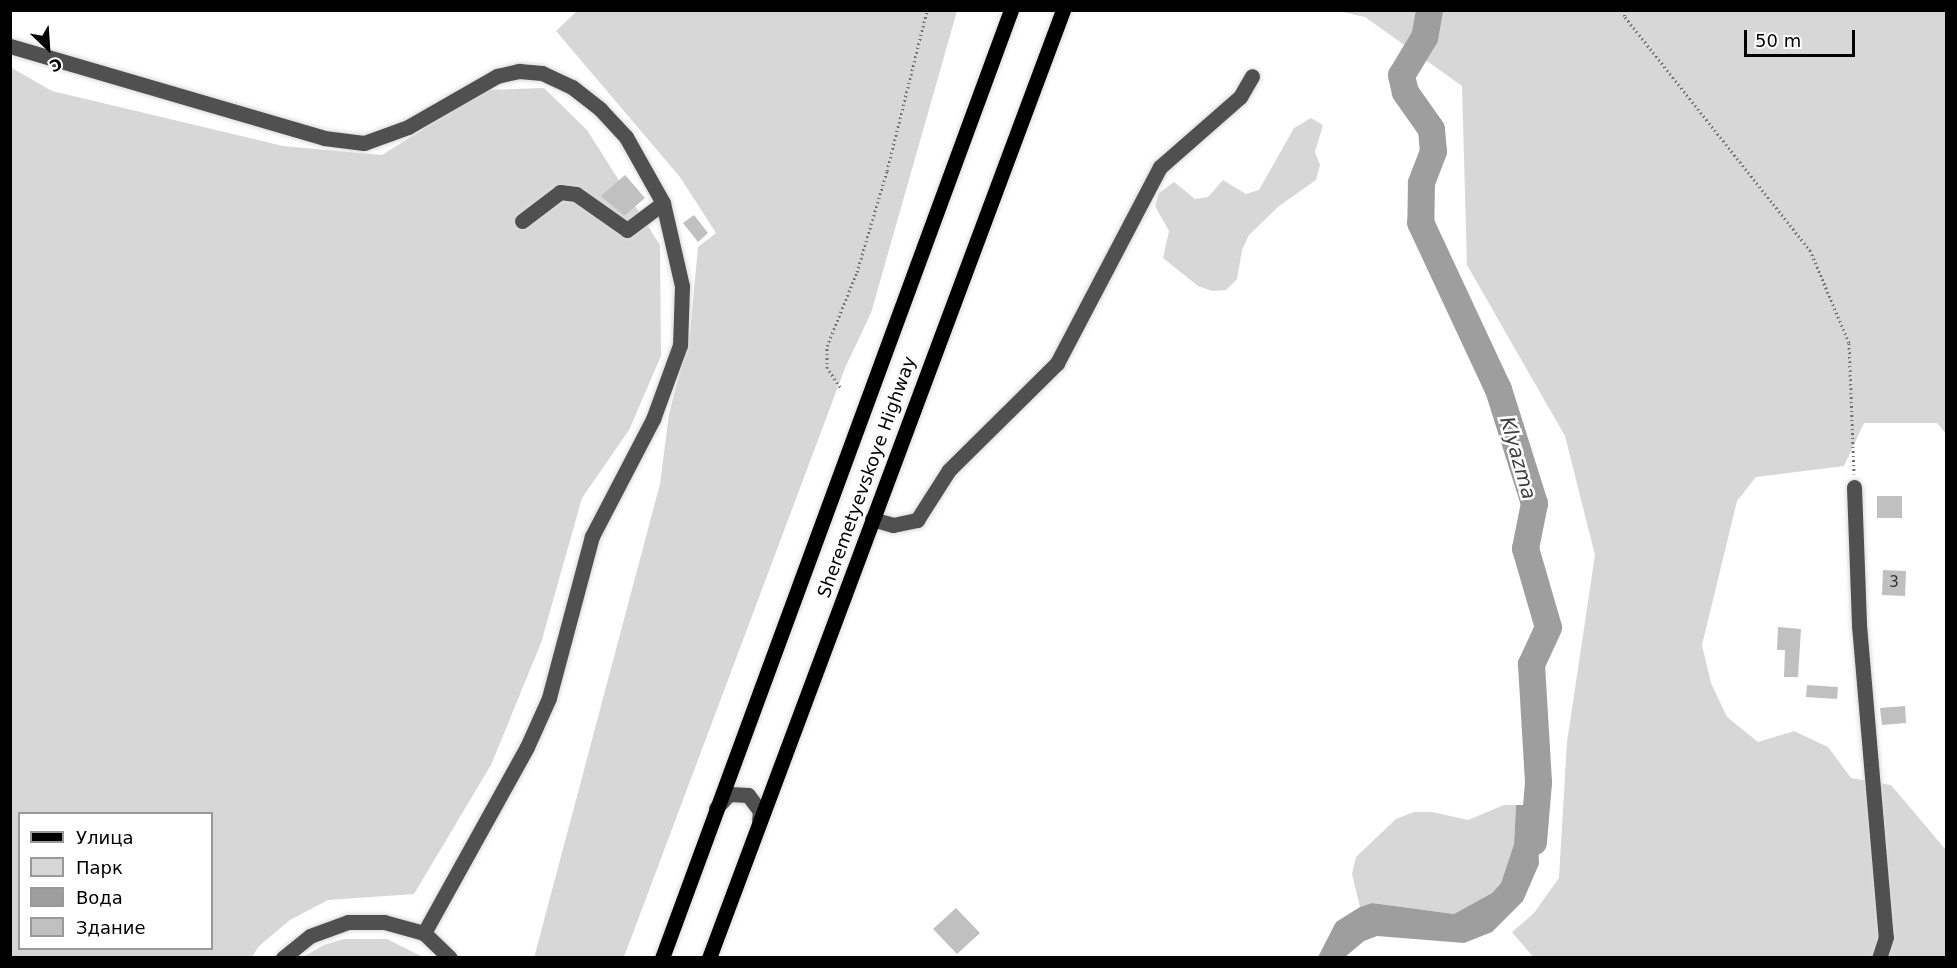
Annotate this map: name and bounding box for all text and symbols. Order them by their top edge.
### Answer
north arrow [18,18,78,78]
scale bar [1747,18,1858,56]
text: 50 m [1755,30,1801,51]
text: С [46,54,65,76]
street label: Sheremetyevskoye Highway [813,353,921,601]
water label: Klyazma [1495,414,1541,502]
house number: 3 [1889,574,1899,592]
legend [18,812,213,950]
text: Улица [76,827,133,848]
text: Парк [76,857,123,878]
text: Вода [76,887,123,908]
text: Здание [76,917,146,938]

